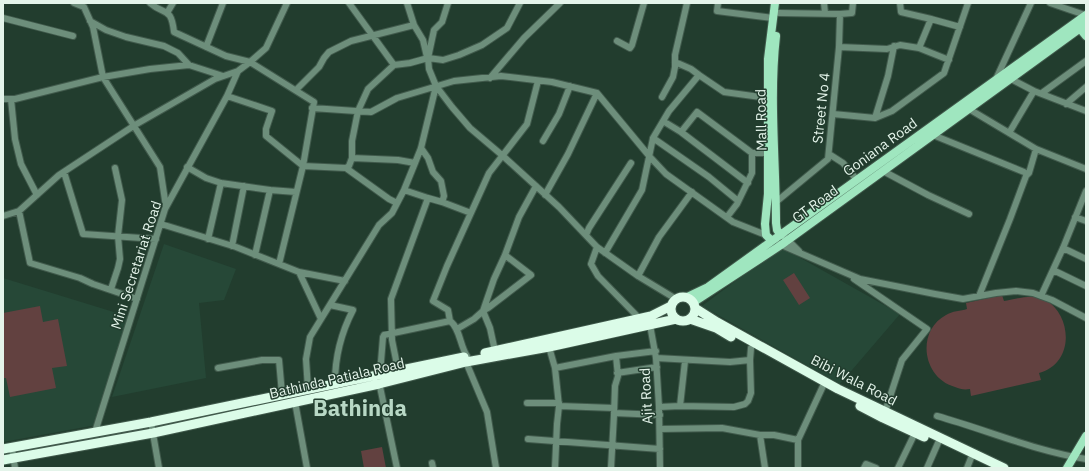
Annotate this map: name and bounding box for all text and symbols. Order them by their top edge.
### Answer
street label: Street No 4 [808,72,834,144]
street label: Mall Road [751,89,771,151]
street label: Goniana Road [839,114,921,180]
street label: GT Road [788,181,842,227]
street label: Mini Secretariat Road [107,198,165,332]
street label: Bibi Wala Road [808,351,900,409]
street label: Bathinda Patiala Road [268,354,406,402]
street label: Ajit Road [636,367,656,425]
district label: Bathinda [313,393,407,422]

